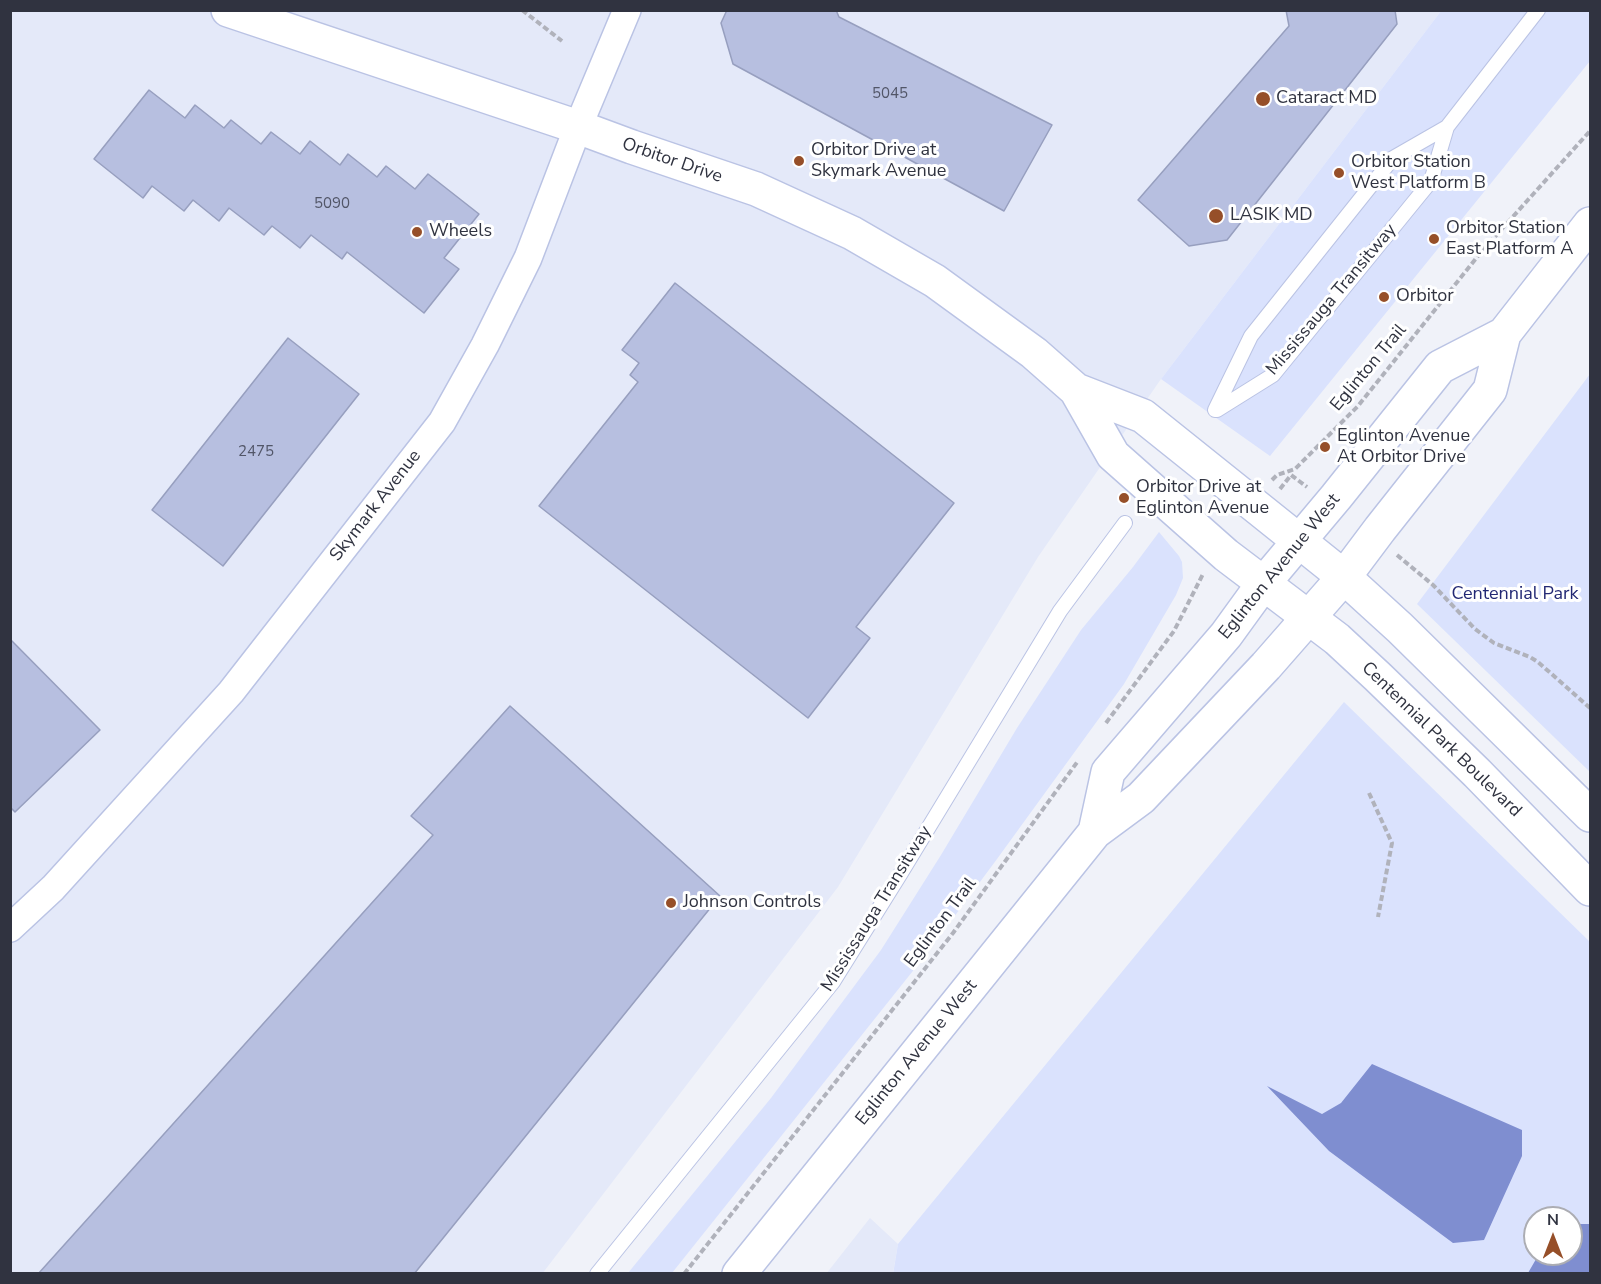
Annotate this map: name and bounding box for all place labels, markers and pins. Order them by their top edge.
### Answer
place label: Cataract MD [1276,88,1377,110]
marker: Cataract MD [1254,90,1272,108]
place label: Orbitor Drive at Skymark Avenue [811,140,946,182]
place label: Orbitor Station West Platform B [1351,152,1486,195]
marker: Orbitor Drive at Skymark Avenue [792,154,806,168]
marker: Orbitor Station West Platform B [1332,166,1346,180]
place label: LASIK MD [1230,205,1313,227]
marker: LASIK MD [1207,207,1225,225]
place label: Orbitor Station East Platform A [1446,218,1573,260]
place label: Wheels [429,221,492,243]
marker: Wheels [410,225,424,239]
marker: Orbitor Station East Platform A [1427,232,1441,246]
place label: Orbitor [1396,286,1454,308]
marker: Orbitor [1377,290,1391,304]
place label: Eglinton Avenue At Orbitor Drive [1337,426,1470,468]
marker: Eglinton Avenue At Orbitor Drive [1318,440,1332,454]
place label: Orbitor Drive at Eglinton Avenue [1136,477,1269,520]
marker: Orbitor Drive at Eglinton Avenue [1117,491,1131,505]
place label: Johnson Controls [683,892,821,914]
marker: Johnson Controls [664,896,678,910]

